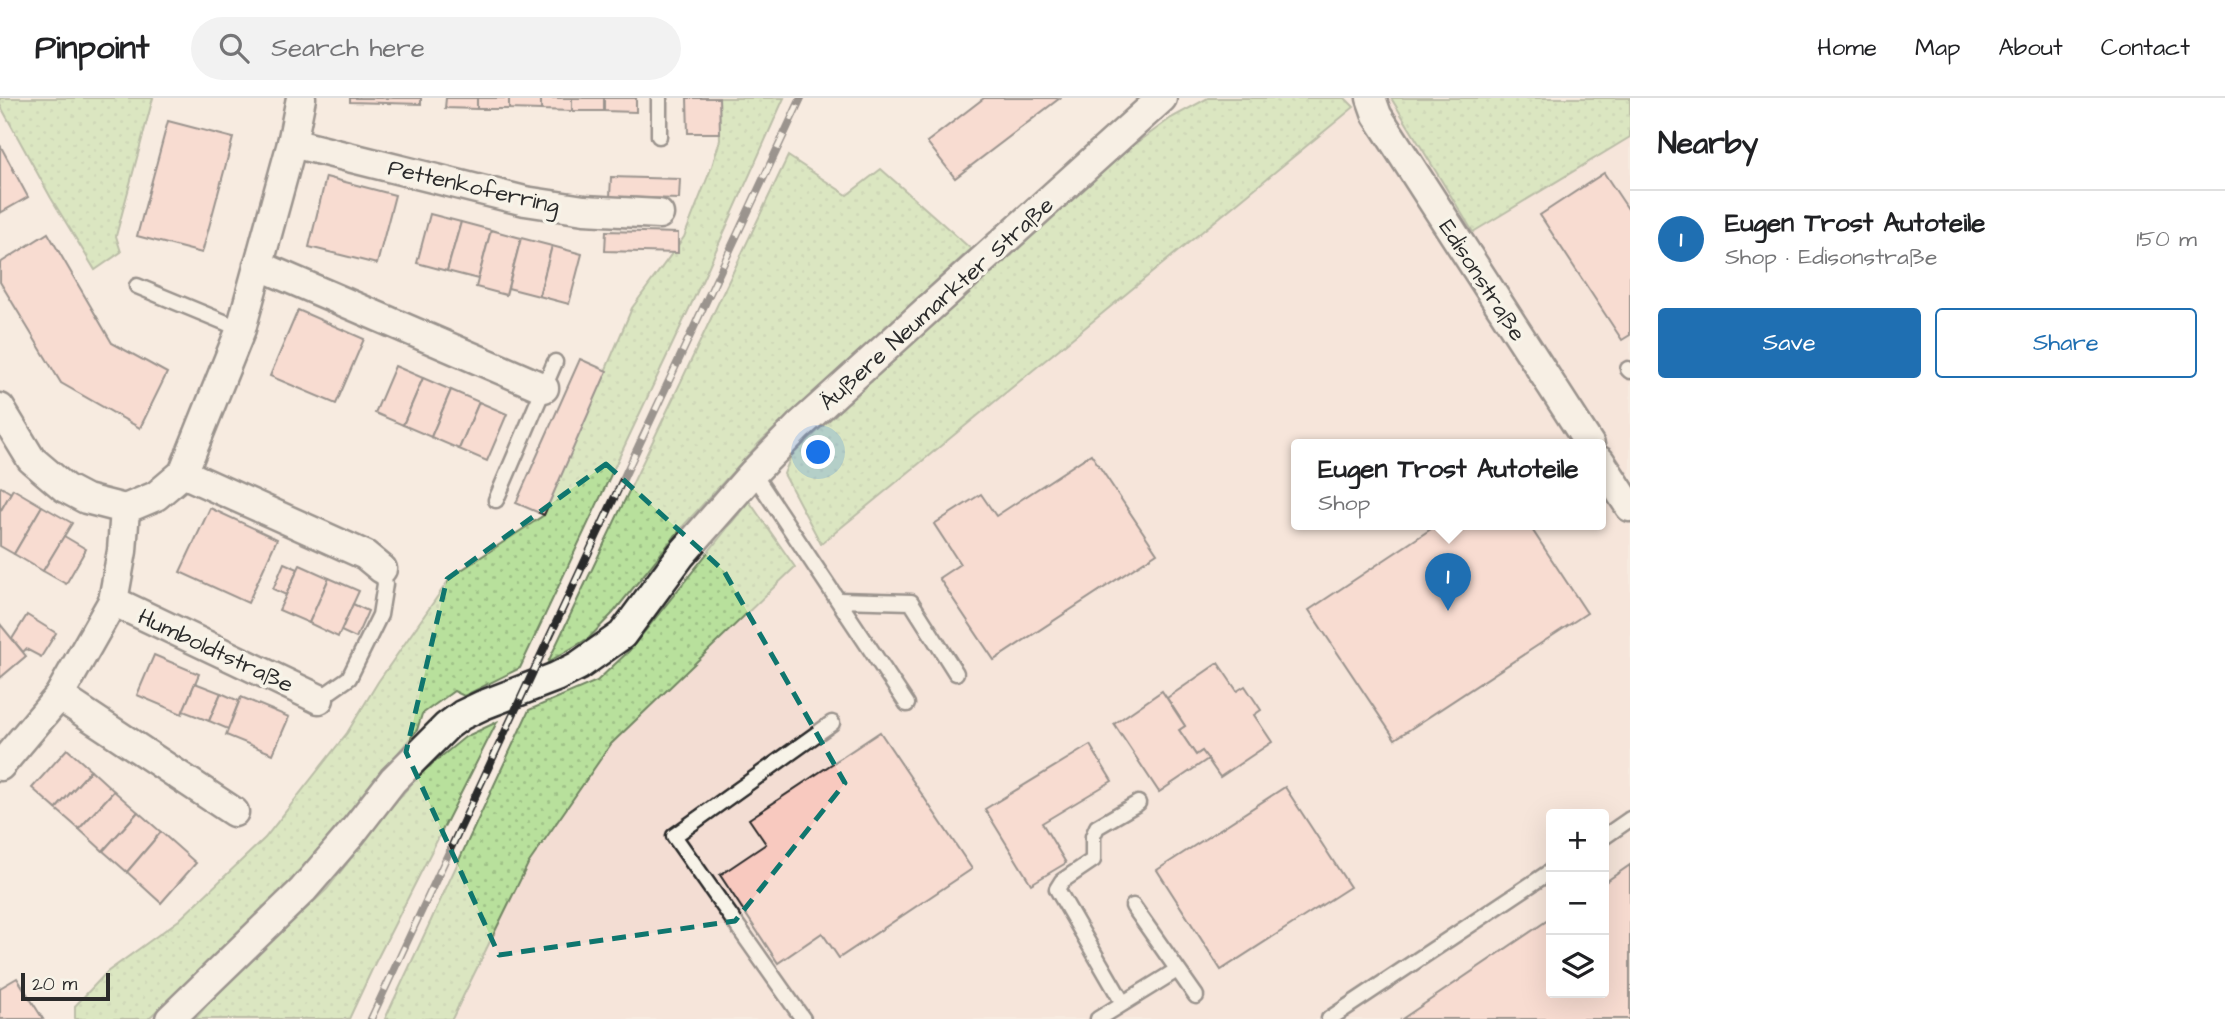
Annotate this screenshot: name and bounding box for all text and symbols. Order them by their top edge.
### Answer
search box [191,17,681,80]
text: Pinpoint [35,25,149,71]
icon: search [215,29,253,67]
text: Search here [271,30,425,66]
text: Home [1817,31,1877,65]
text: Map [1915,31,1960,65]
text: About [1998,31,2063,65]
text: Contact [2101,31,2190,65]
text: Nearby [1658,123,1758,165]
street label: Pettenkoferring [385,152,563,223]
street label: Äußere Neumarkter Straße [812,190,1061,418]
text: Eugen Trost Autoteile [1725,205,1985,241]
street label: Edisonstraße [1431,214,1533,348]
text: 1 [1680,223,1682,255]
text: 150 m [2136,223,2197,255]
text: Shop · Edisonstraße [1725,241,1937,273]
button: Save [1658,308,1921,378]
button: Share [1935,308,2197,378]
your location [801,435,835,469]
popup [1291,439,1606,530]
text: Eugen Trost Autoteile [1318,451,1579,487]
text: Shop [1318,487,1370,519]
pin: 1 [1425,553,1471,611]
street label: Humboldtstraße [133,601,299,701]
map controls [1546,809,1609,998]
button: + [1546,809,1609,872]
button: − [1546,872,1609,935]
button: layers [1546,935,1609,998]
scale bar [21,970,110,1002]
text: 20 m [32,971,77,998]

